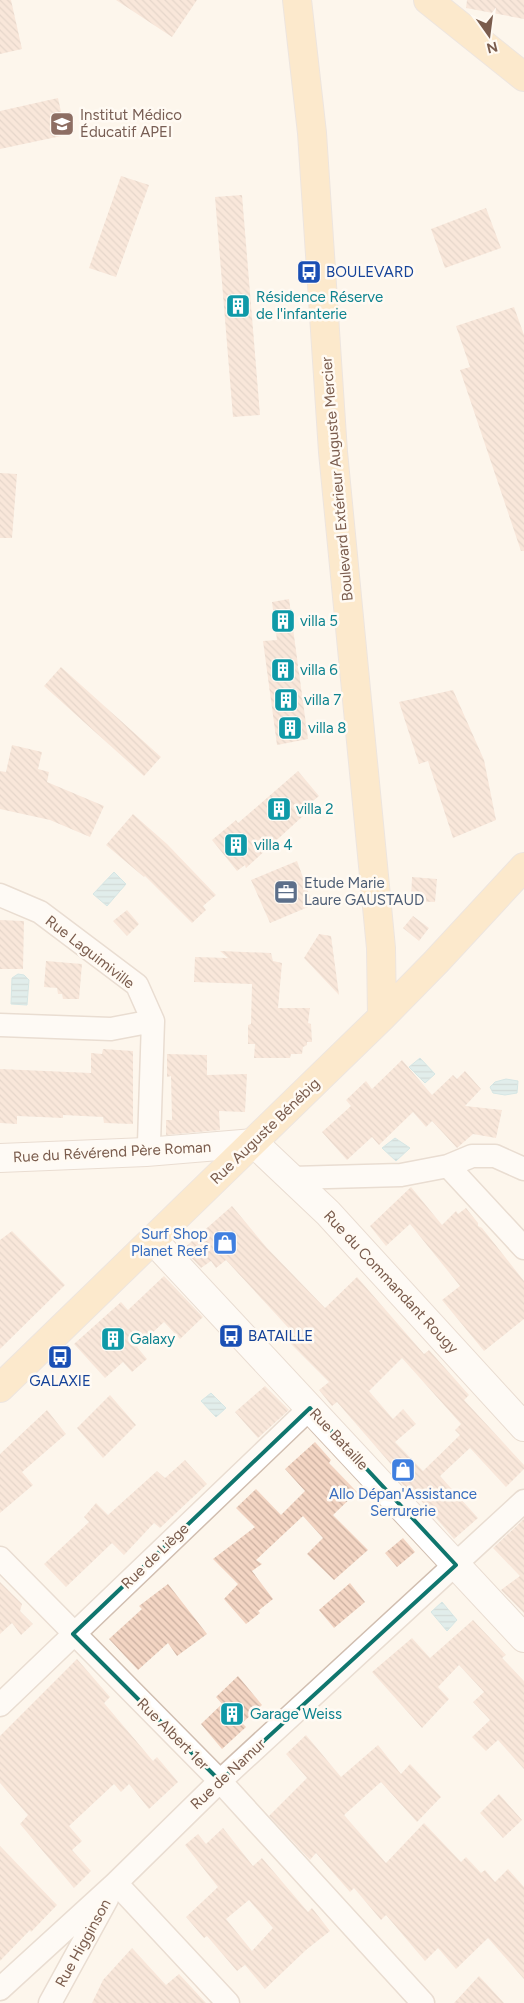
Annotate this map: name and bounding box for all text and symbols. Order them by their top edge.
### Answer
north arrow [464,10,514,60]
text: N [485,38,499,57]
place label: Institut Médico Éducatif APEI [80,106,182,141]
school or university icon: Institut Médico Éducatif APEI [49,111,75,137]
bus stop icon: BOULEVARD [296,259,322,285]
place label: BOULEVARD [326,263,414,281]
place label: Résidence Réserve de l'infanterie [256,288,383,323]
building icon: Résidence Réserve de l'infanterie [225,293,251,319]
street label: Boulevard Extérieur Auguste Mercier [317,356,357,602]
building icon: villa 5 [270,608,296,634]
place label: villa 5 [300,612,338,630]
building icon: villa 6 [270,657,296,683]
place label: villa 6 [300,661,338,679]
building icon: villa 7 [273,687,299,713]
place label: villa 7 [304,691,341,709]
building icon: villa 8 [277,715,303,741]
place label: villa 8 [308,719,346,737]
building icon: villa 2 [266,796,292,822]
place label: villa 2 [296,800,334,818]
building icon: villa 4 [223,832,249,858]
place label: villa 4 [254,836,293,854]
place label: Etude Marie Laure GAUSTAUD [304,874,424,909]
office icon: Etude Marie Laure GAUSTAUD [273,879,299,905]
street label: Rue Laguimiville [42,912,138,992]
street label: Rue Auguste Bénébig [207,1074,323,1188]
street label: Rue du Révérend Père Roman [12,1138,212,1166]
street label: Rue du Commandant Rougy [320,1207,462,1357]
place label: Surf Shop Planet Reef [131,1225,208,1260]
shop icon: Surf Shop Planet Reef [212,1230,238,1256]
bus stop icon: BATAILLE [218,1323,244,1349]
building icon: Galaxy [100,1326,126,1352]
place label: BATAILLE [248,1327,313,1345]
place label: Galaxy [130,1330,175,1348]
bus stop icon: GALAXIE [47,1344,73,1370]
place label: GALAXIE [29,1372,91,1390]
street label: Rue Bataille [306,1404,372,1474]
shop icon: Allo Dépan'Assistance Serrurerie [390,1457,416,1483]
place label: Allo Dépan'Assistance Serrurerie [329,1485,477,1520]
street label: Rue de Liège [118,1519,192,1593]
street label: Rue Albert 1er [133,1694,213,1774]
building icon: Garage Weiss [219,1701,245,1727]
place label: Garage Weiss [250,1705,342,1723]
street label: Rue de Namur [187,1735,269,1813]
street label: Rue Higginson [51,1896,115,1990]

